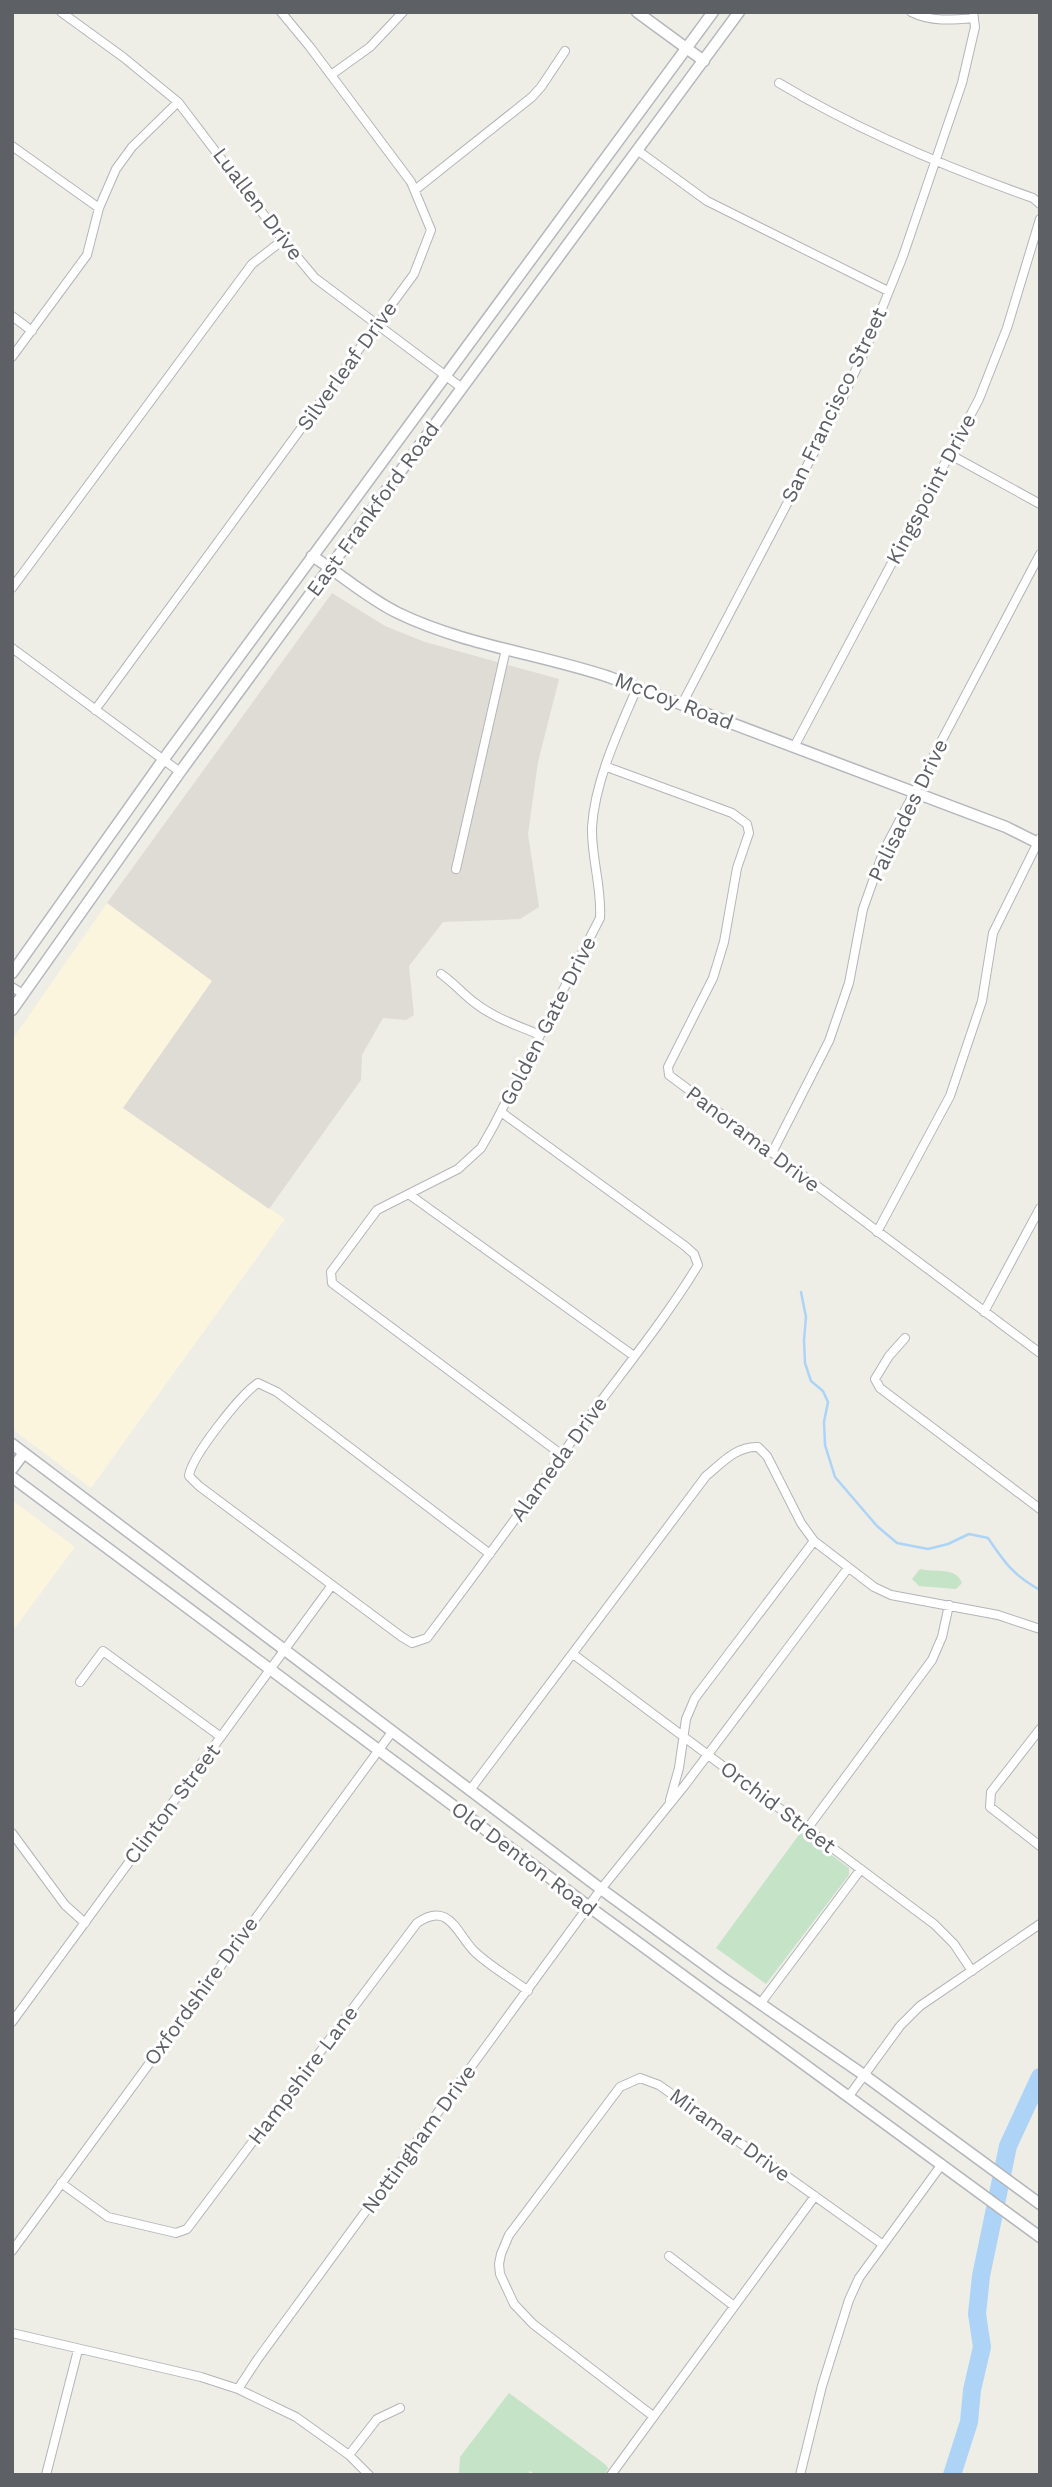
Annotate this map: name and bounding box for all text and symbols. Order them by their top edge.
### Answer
street label: Luallen Drive [208,142,309,265]
street label: Silverleaf Drive [291,296,402,435]
street label: San Francisco Street [776,303,892,506]
street label: Kingspoint Drive [880,409,981,568]
street label: East Frankford Road [301,417,444,601]
street label: McCoy Road [611,666,737,735]
street label: Palisades Drive [862,734,953,885]
street label: Golden Gate Drive [494,932,601,1110]
street label: Panorama Drive [681,1080,825,1197]
street label: Alameda Drive [505,1391,612,1526]
street label: Clinton Street [118,1739,225,1869]
street label: Orchid Street [716,1755,841,1858]
street label: Old Denton Road [447,1796,602,1921]
street label: Oxfordshire Drive [138,1911,263,2070]
street label: Hampshire Lane [242,2000,363,2149]
street label: Nottingham Drive [356,2059,481,2218]
street label: Miramar Drive [665,2082,796,2187]

